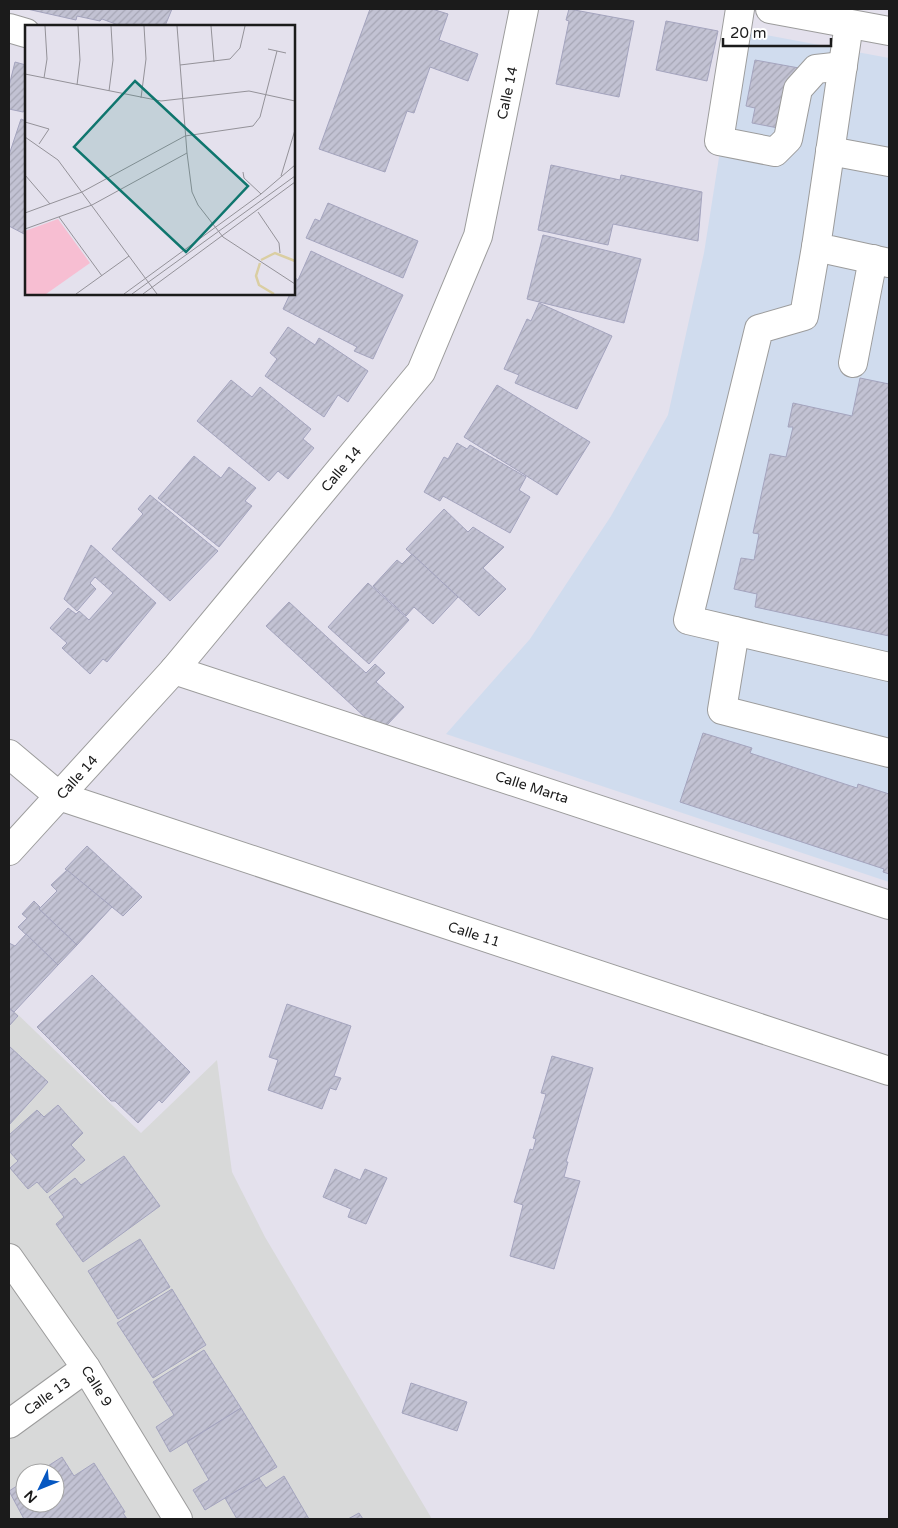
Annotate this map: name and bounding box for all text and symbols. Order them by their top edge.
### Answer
scale bar [723,15,830,47]
text: 20 m [730,24,767,42]
inset map [25,25,295,295]
street label: Calle 14 [494,65,521,121]
street label: Calle 14 [318,443,365,495]
street label: Calle 14 [53,752,102,803]
street label: Calle Marta [493,768,571,807]
street label: Calle 11 [446,918,502,951]
street label: Calle 9 [77,1363,116,1410]
street label: Calle 13 [21,1374,74,1419]
north arrow [15,1463,65,1513]
text: N [21,1487,41,1506]

